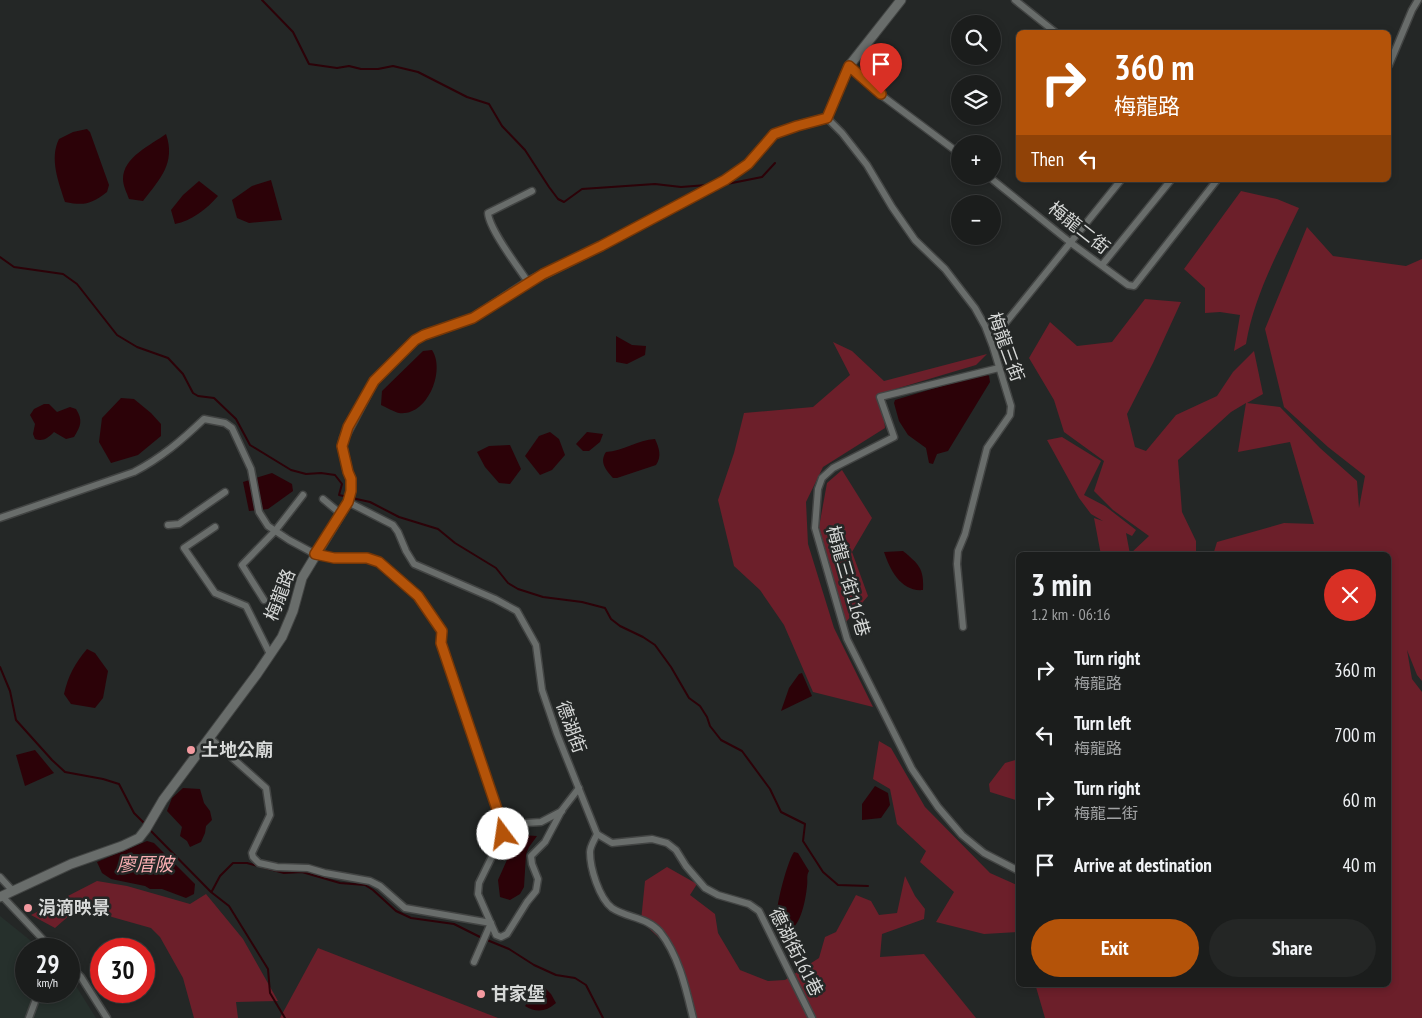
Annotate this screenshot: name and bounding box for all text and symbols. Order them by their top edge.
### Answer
map controls [951,15,1001,245]
button: search [951,15,1001,65]
pin [860,43,902,94]
text: 360 m [1114,44,1195,90]
icon: arrive [867,50,895,78]
icon: right [1031,50,1096,115]
button: layers [951,75,1001,125]
text: 梅龍路 [1114,92,1180,120]
button: + [951,135,1001,185]
icon: left [1074,145,1102,173]
text: Then [1031,147,1064,171]
button: − [951,195,1001,245]
street label: 梅龍二街 [1044,196,1115,259]
street label: 梅龍三街 [983,309,1030,385]
street label: 梅龍三街116巷 [822,523,875,639]
street label: 梅龍路 [259,565,300,624]
text: 3 min [1031,565,1092,604]
button: close [1324,569,1376,621]
text: 1.2 km · 06:16 [1031,604,1111,624]
text: Turn right [1074,646,1140,670]
icon: right [1031,656,1059,684]
text: 360 m [1334,658,1376,682]
text: 梅龍路 [1074,673,1122,693]
street label: 德湖街 [551,698,592,756]
text: Turn left [1074,711,1131,735]
icon: left [1031,721,1059,749]
text: 700 m [1334,723,1376,747]
place label: 土地公廟 [201,738,273,761]
text: 梅龍路 [1074,738,1122,758]
marker: 土地公廟 [185,744,197,756]
text: Turn right [1074,776,1140,800]
icon: right [1031,786,1059,814]
text: 60 m [1343,788,1376,812]
text: 梅龍二街 [1074,803,1138,823]
position arrow [476,807,528,859]
icon: arrive [1031,851,1059,879]
water label: 廖厝陂 [116,852,176,876]
text: Arrive at destination [1074,853,1212,877]
text: 40 m [1343,853,1376,877]
place label: 涓滴映景 [38,896,110,919]
marker: 涓滴映景 [22,902,34,914]
street label: 德湖街161巷 [764,904,829,1000]
button: Exit [1031,919,1199,977]
button: Share [1209,919,1376,977]
speed limit sign: 30 [90,938,155,1003]
text: 29 [36,948,59,980]
text: km/h [37,975,58,990]
place label: 甘家堡 [491,982,545,1005]
marker: 甘家堡 [475,988,487,1000]

